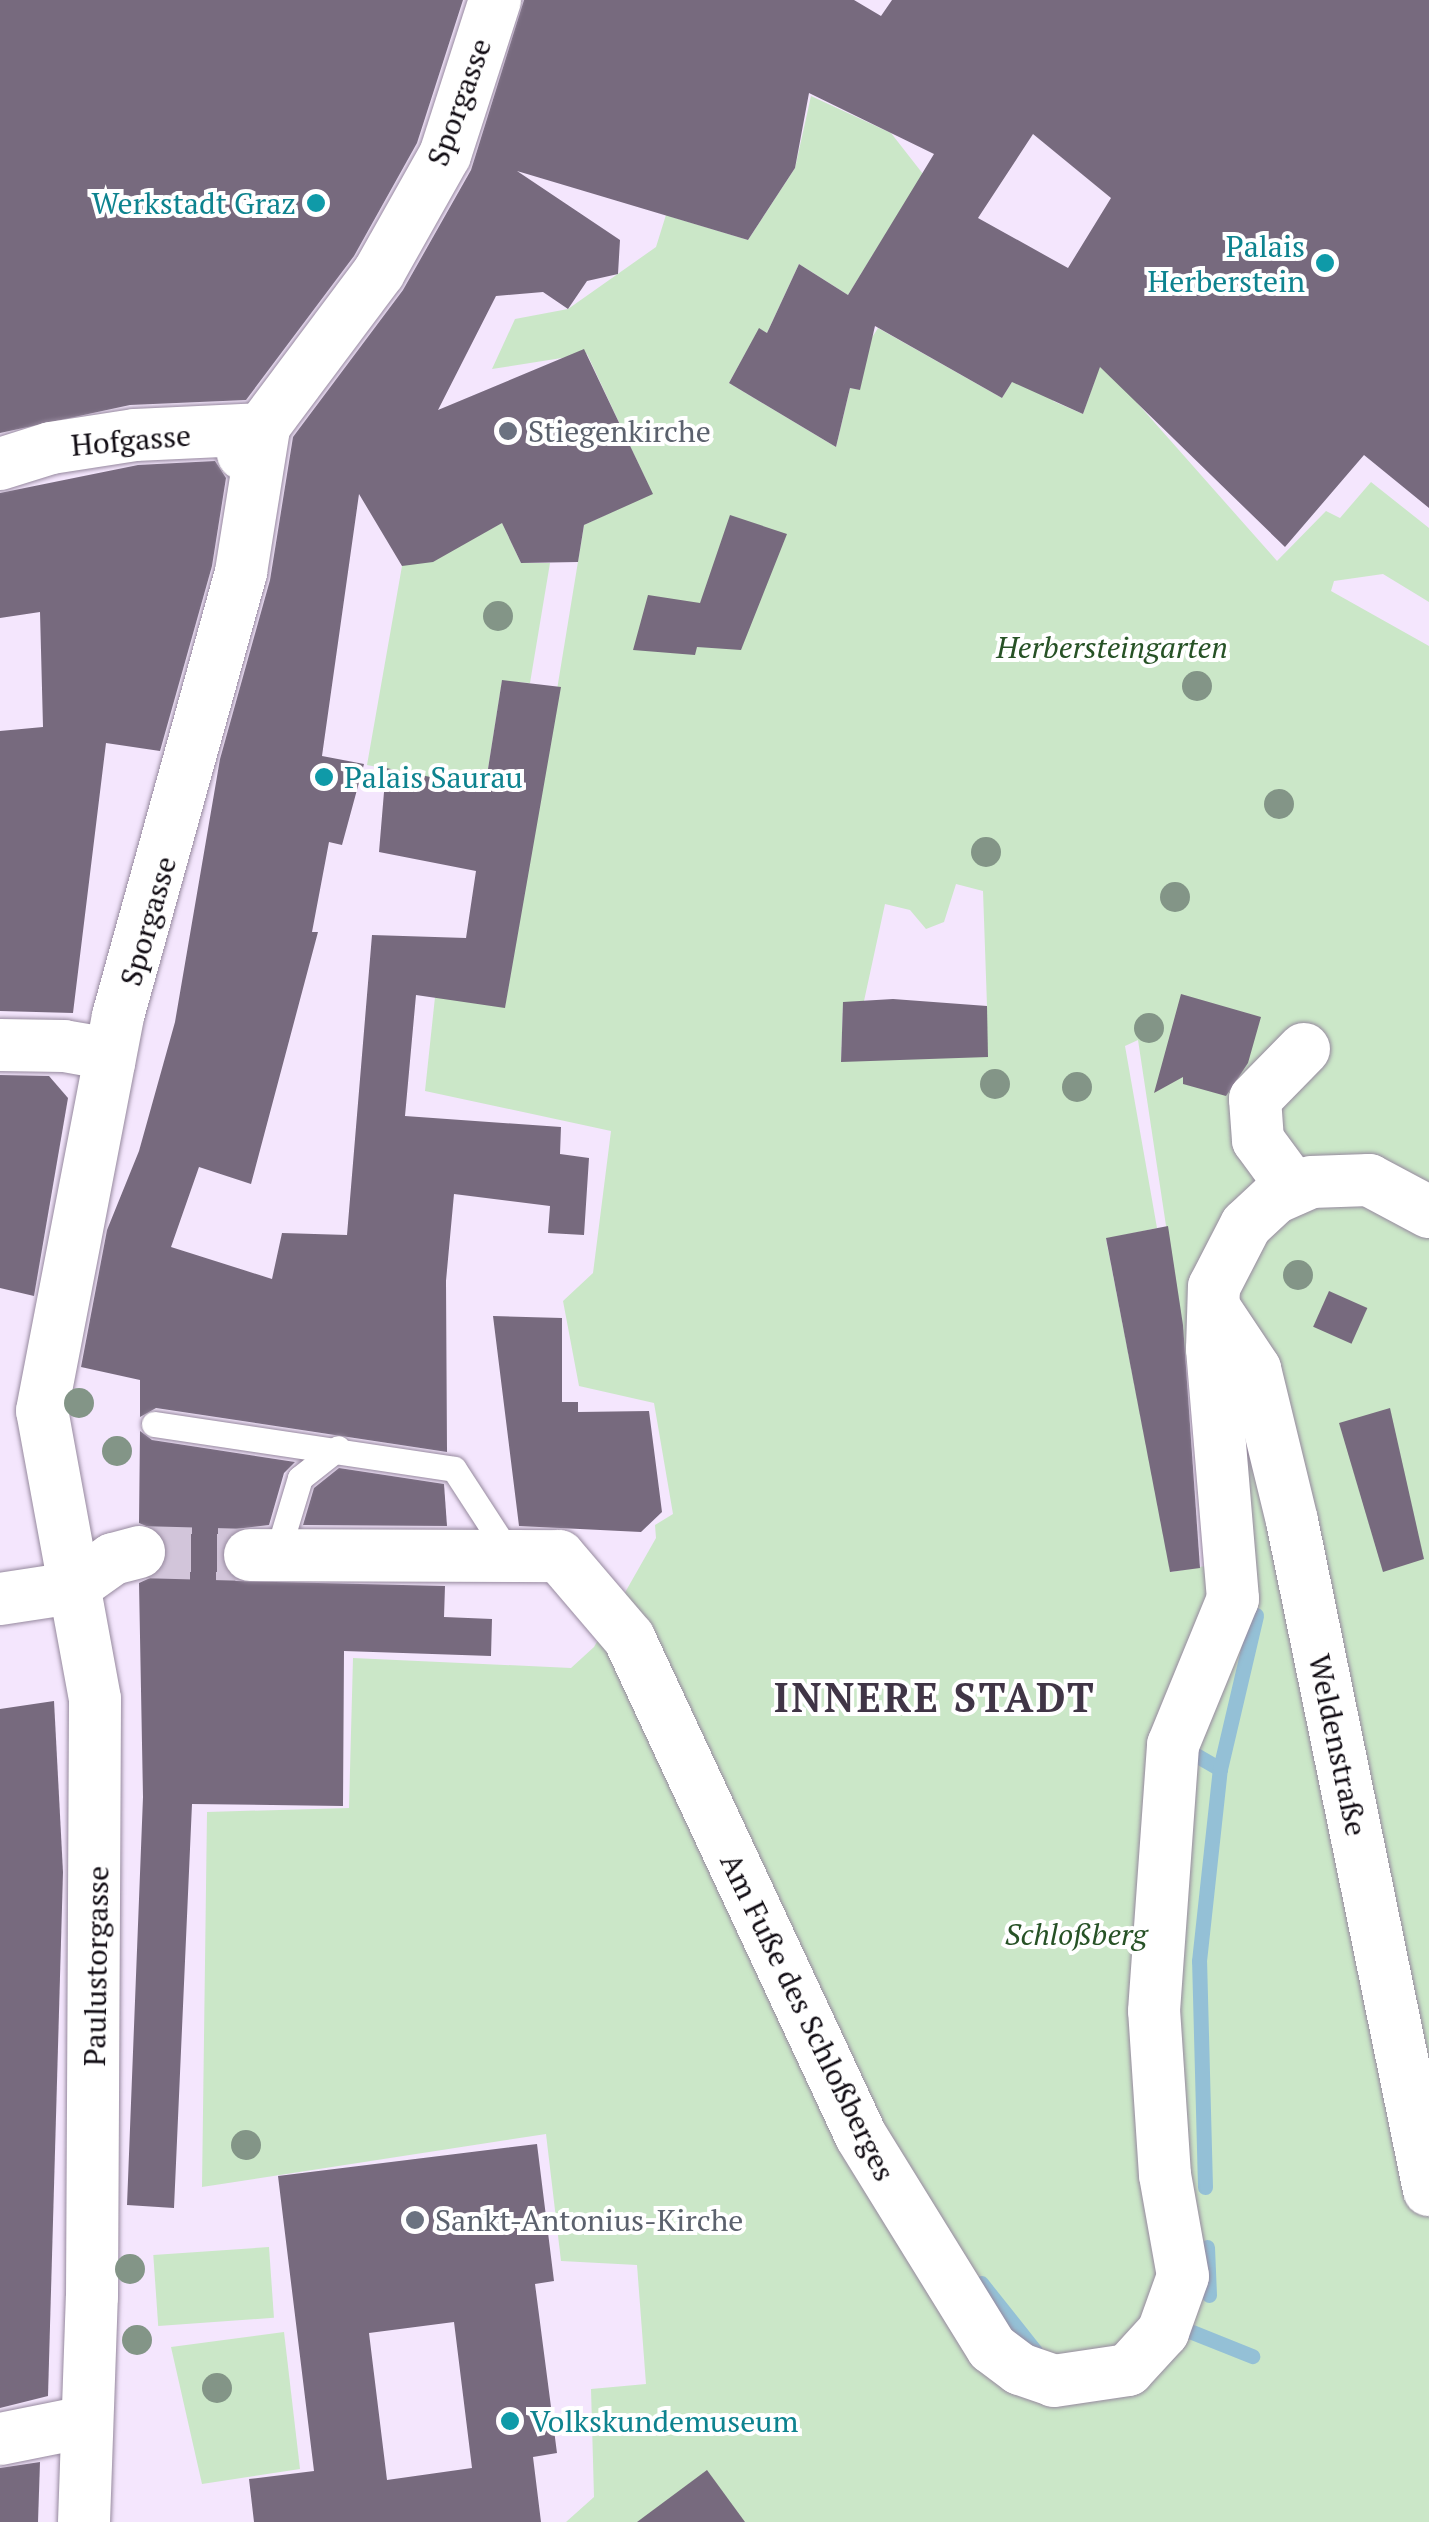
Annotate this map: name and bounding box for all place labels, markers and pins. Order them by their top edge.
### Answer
place label: Werkstadt Graz [92,185,296,221]
marker: Werkstadt Graz [305,192,327,214]
place label: Palais Herberstein [1148,228,1305,298]
marker: Palais Herberstein [1314,252,1336,274]
place label: Stiegenkirche [528,413,711,449]
marker: Stiegenkirche [497,420,519,442]
place label: Palais Saurau [344,759,523,795]
marker: Palais Saurau [313,766,335,788]
place label: Sankt-Antonius-Kirche [435,2202,743,2238]
marker: Sankt-Antonius-Kirche [404,2209,426,2231]
place label: Volkskundemuseum [530,2403,798,2439]
marker: Volkskundemuseum [499,2410,521,2432]

